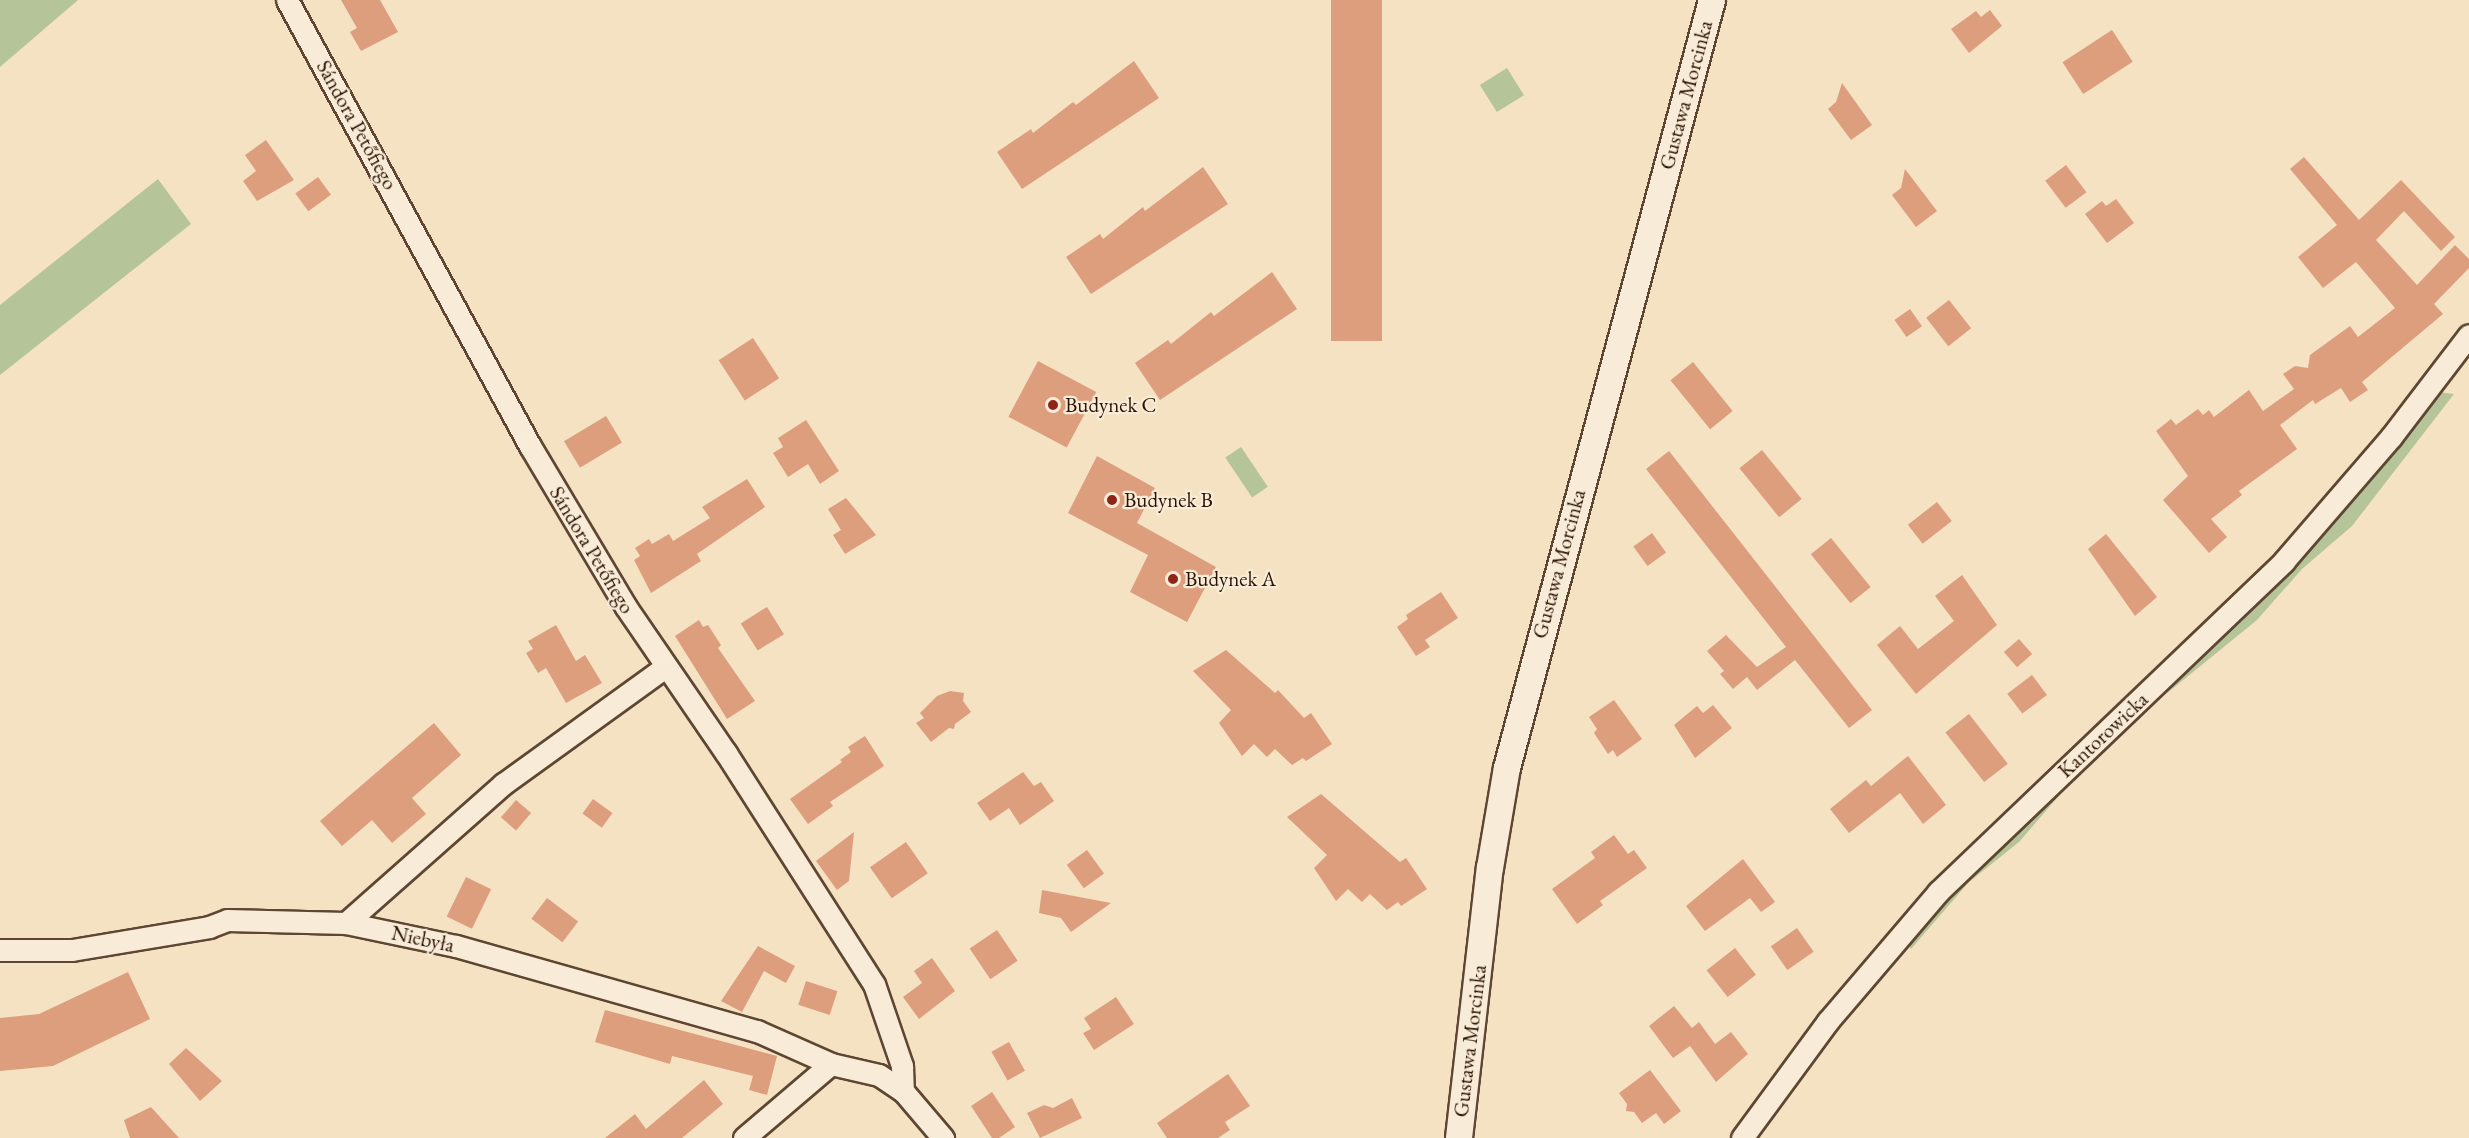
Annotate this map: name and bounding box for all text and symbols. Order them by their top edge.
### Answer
street label: Gustawa Morcinka [1654,18,1718,172]
street label: Sándora Petőfiego [311,56,403,194]
place label: Budynek C [1065,392,1156,418]
marker: Budynek C [1046,398,1060,412]
street label: Sándora Petőfiego [544,482,640,618]
place label: Budynek B [1124,487,1213,513]
street label: Gustawa Morcinka [1527,487,1591,641]
marker: Budynek B [1105,493,1119,507]
place label: Budynek A [1185,566,1276,592]
marker: Budynek A [1166,572,1180,586]
street label: Kantorowicka [2053,687,2153,783]
street label: Niebyła [389,920,457,958]
street label: Gustawa Morcinka [1448,963,1492,1119]

